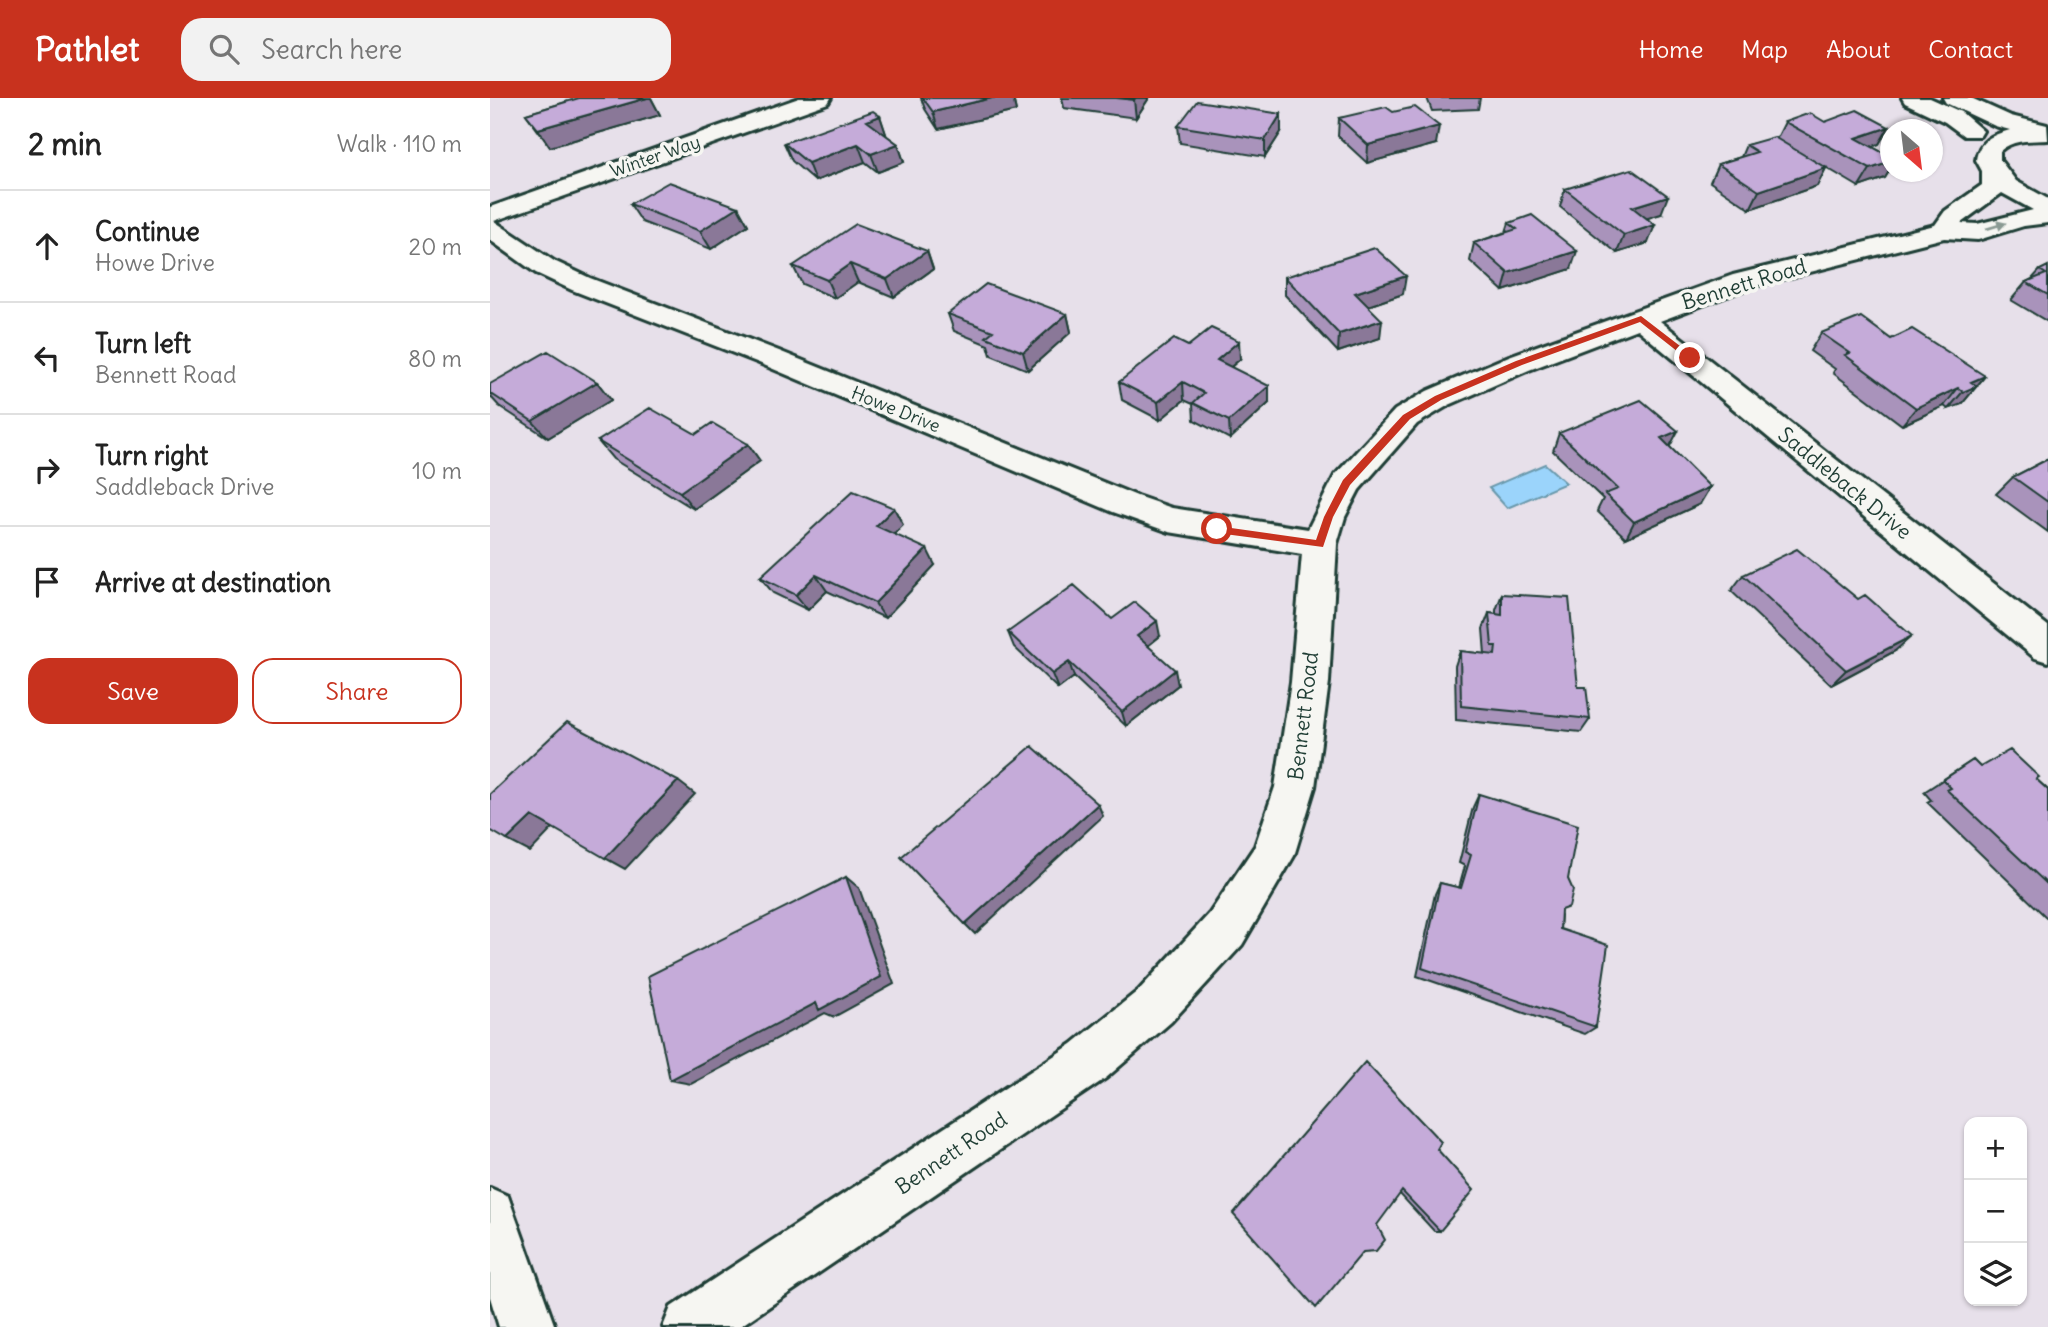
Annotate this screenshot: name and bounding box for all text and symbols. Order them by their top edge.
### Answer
search box [181,18,671,81]
text: Pathlet [35,28,139,70]
icon: search [205,30,243,68]
text: Search here [261,33,402,66]
text: Home [1639,34,1703,64]
text: Map [1741,34,1788,64]
text: About [1826,34,1890,64]
text: Contact [1928,34,2013,64]
north arrow [1880,119,1943,182]
text: 2 min [28,125,102,163]
text: Walk · 110 m [337,129,462,158]
street label: Winter Way [607,130,703,182]
text: Continue [95,215,200,248]
one-way arrow [1986,220,2007,231]
icon: ahead [28,227,66,265]
text: 20 m [409,232,462,261]
text: Howe Drive [95,248,215,277]
street label: Bennett Road [1678,252,1810,316]
text: Turn left [95,327,191,360]
icon: left [28,339,66,377]
route end [1674,342,1705,373]
text: 80 m [408,344,462,373]
text: Bennett Road [95,360,236,389]
street label: Howe Drive [848,381,944,437]
street label: Saddleback Drive [1773,421,1917,545]
text: Turn right [95,439,208,472]
icon: right [28,451,66,489]
text: 10 m [412,456,462,485]
text: Saddleback Drive [95,472,274,501]
route start [1201,513,1232,544]
icon: arrive [28,563,66,601]
text: Arrive at destination [95,566,331,599]
street label: Bennett Road [1282,650,1324,782]
button: Save [28,658,238,724]
button: Share [252,658,462,724]
street label: Bennett Road [890,1106,1012,1200]
map controls [1964,1117,2027,1306]
button: + [1964,1117,2027,1180]
button: − [1964,1180,2027,1243]
button: layers [1964,1243,2027,1306]

